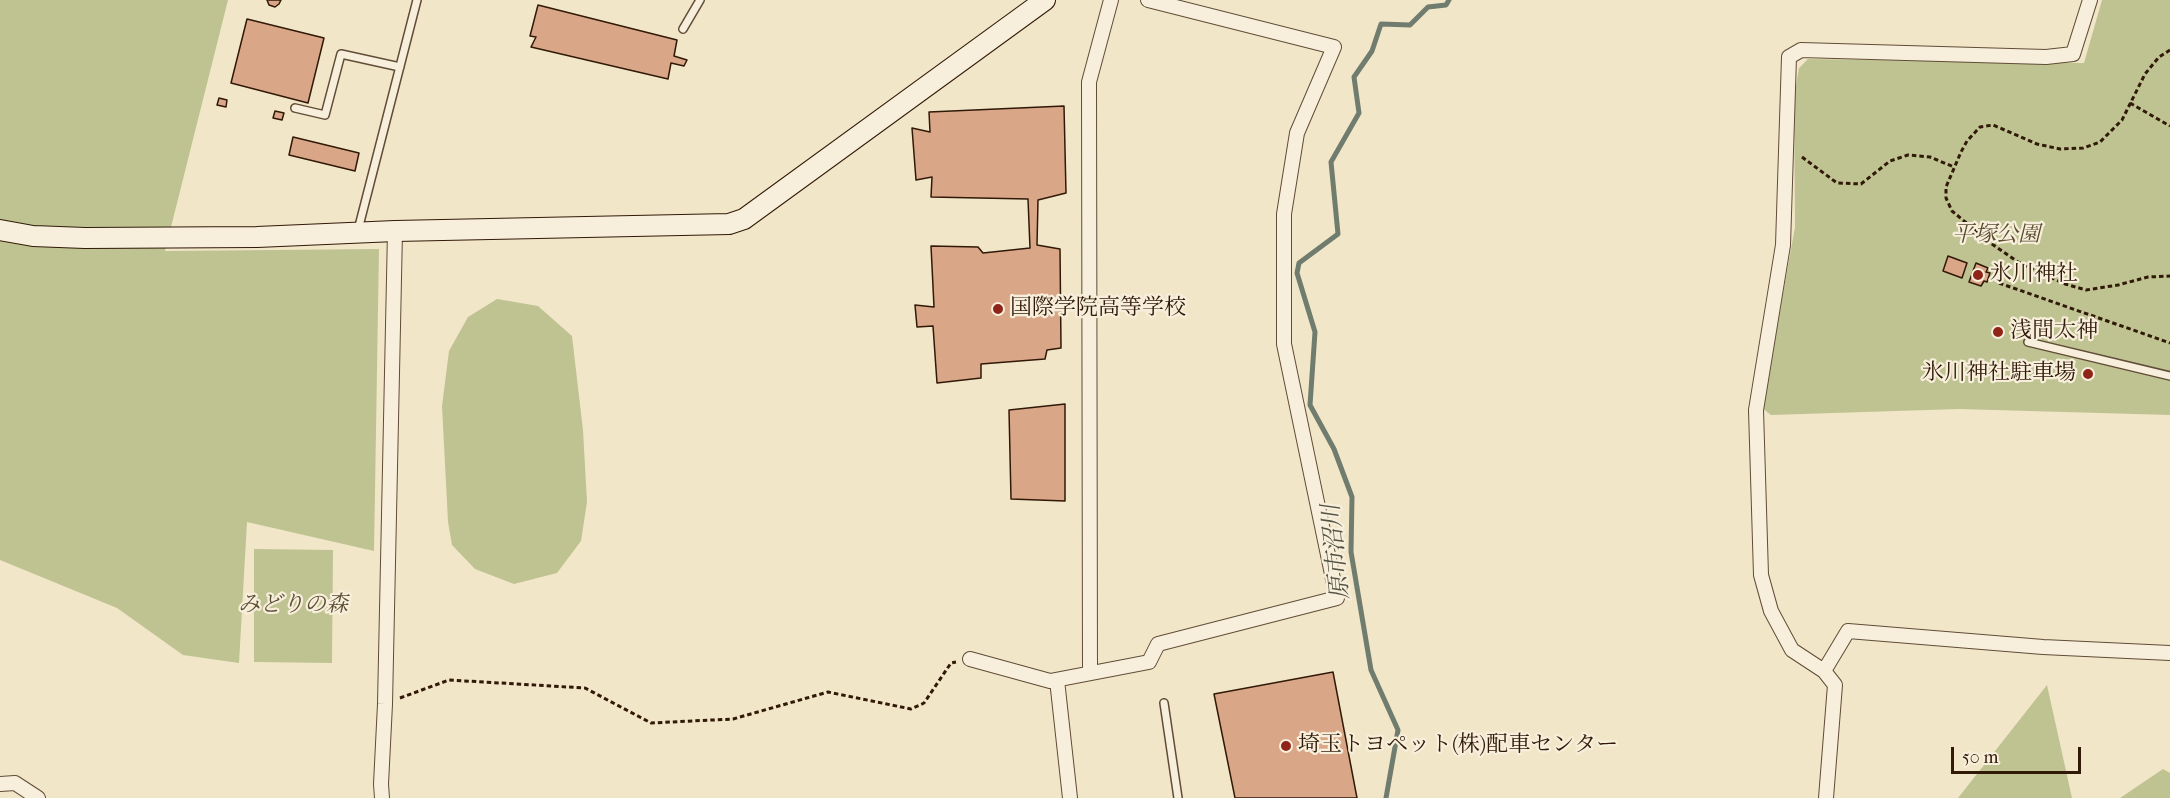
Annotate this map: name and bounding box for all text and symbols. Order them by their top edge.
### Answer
park label: 平塚公園 [1952,223,2040,249]
place label: 氷川神社 [1990,262,2078,288]
marker: 氷川神社 [1971,268,1985,282]
place label: 国際学院高等学校 [1010,296,1186,322]
marker: 国際学院高等学校 [991,302,1005,316]
place label: 浅間太神 [2010,319,2098,345]
marker: 浅間太神 [1991,325,2005,339]
place label: 氷川神社駐車場 [1922,361,2076,387]
marker: 氷川神社駐車場 [2081,367,2095,381]
water label: 原市沼川 [1318,503,1356,601]
park label: みどりの森 [238,593,348,619]
place label: 埼玉トヨペット(株)配車センター [1298,733,1618,759]
scale bar [1954,735,2084,773]
marker: 埼玉トヨペット(株)配車センター [1279,739,1293,753]
text: 50 m [1962,747,1998,768]

